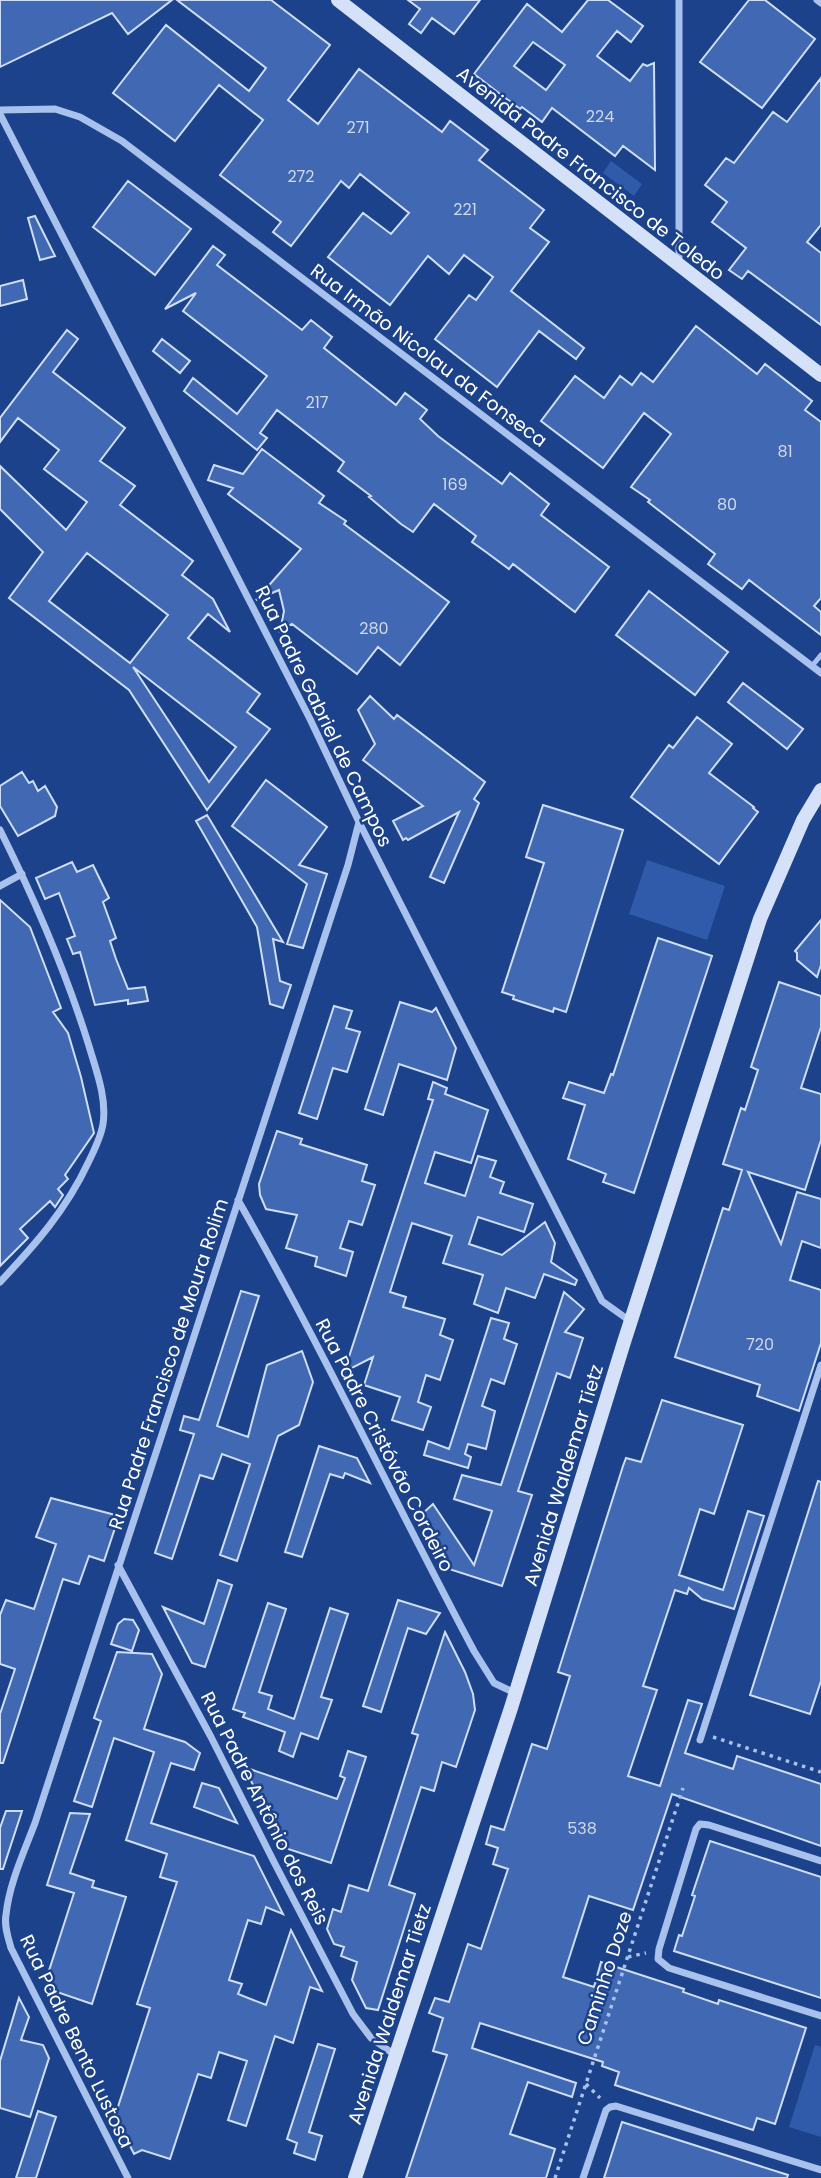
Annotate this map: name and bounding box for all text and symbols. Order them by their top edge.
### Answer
street label: Avenida Padre Francisco de Toledo [451,60,730,287]
house number: 224 [586,105,614,128]
house number: 271 [346,116,370,139]
house number: 272 [287,165,315,188]
house number: 221 [453,198,477,221]
street label: Rua Irmão Nicolau da Fonseca [305,257,553,454]
house number: 217 [305,391,329,414]
house number: 81 [777,440,793,463]
house number: 169 [442,473,468,496]
house number: 80 [717,493,737,516]
street label: Rua Padre Gabriel de Campos [248,581,399,851]
house number: 280 [359,617,389,640]
street label: Rua Padre Francisco de Moura Rolim [102,1195,235,1533]
street label: Rua Padre Cristóvão Cordeiro [309,1314,460,1576]
house number: 720 [746,1333,774,1356]
street label: Avenida Waldemar Tietz [517,1361,610,1589]
street label: Rua Padre Antônio dos Reis [194,1687,335,1929]
house number: 538 [567,1817,597,1840]
street label: Avenida Waldemar Tietz [341,1900,438,2128]
street label: Caminho Doze [570,1908,639,2049]
street label: Rua Padre Bento Lustosa [13,1930,140,2152]

